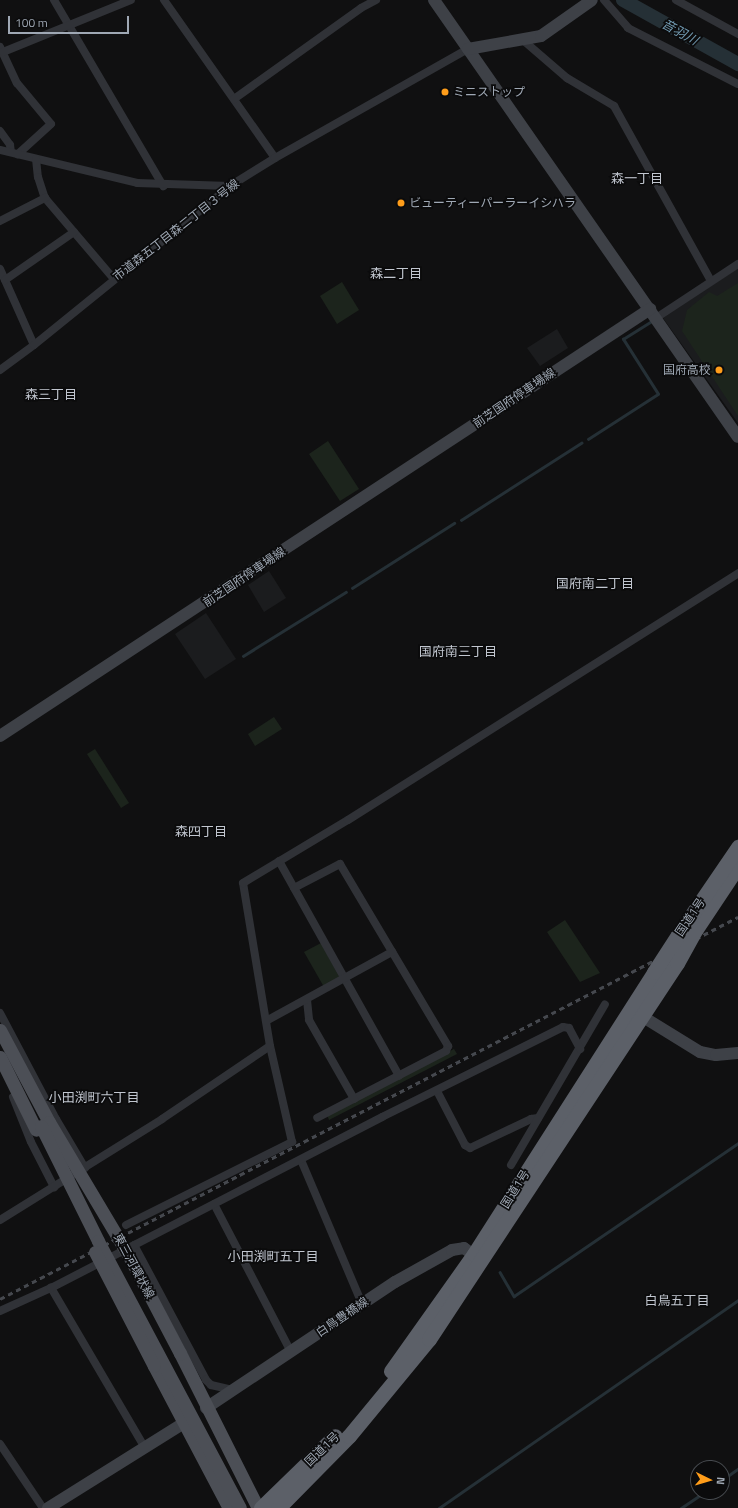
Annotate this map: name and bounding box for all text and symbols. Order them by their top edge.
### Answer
scale bar [10,8,131,34]
text: 100 m [15,13,48,32]
water label: 音羽川 [659,16,701,48]
place label: ミニストップ [453,85,525,99]
marker: ミニストップ [440,87,450,97]
district label: 森一丁目 [611,170,663,186]
street label: 市道森五丁目森二丁目３号線 [110,176,242,284]
place label: ビューティーパーラーイシハラ [409,196,577,210]
marker: ビューティーパーラーイシハラ [396,198,406,208]
district label: 森二丁目 [370,265,422,281]
place label: 国府高校 [663,363,711,377]
street label: 前芝国府停車場線 [470,365,558,431]
marker: 国府高校 [714,365,724,375]
district label: 森三丁目 [25,386,77,402]
street label: 前芝国府停車場線 [200,544,288,610]
district label: 国府南二丁目 [556,575,634,591]
district label: 国府南三丁目 [419,643,497,659]
district label: 森四丁目 [175,823,227,839]
street label: 国道1号 [672,895,708,939]
district label: 小田渕町六丁目 [49,1089,139,1105]
street label: 国道1号 [498,1167,532,1211]
street label: 東三河環状線 [111,1231,157,1301]
district label: 小田渕町五丁目 [228,1248,318,1264]
district label: 白鳥五丁目 [645,1292,709,1308]
street label: 白鳥豊橋線 [313,1294,371,1340]
street label: 国道1号 [302,1429,342,1469]
north arrow [690,1460,730,1500]
text: N [713,1476,729,1485]

